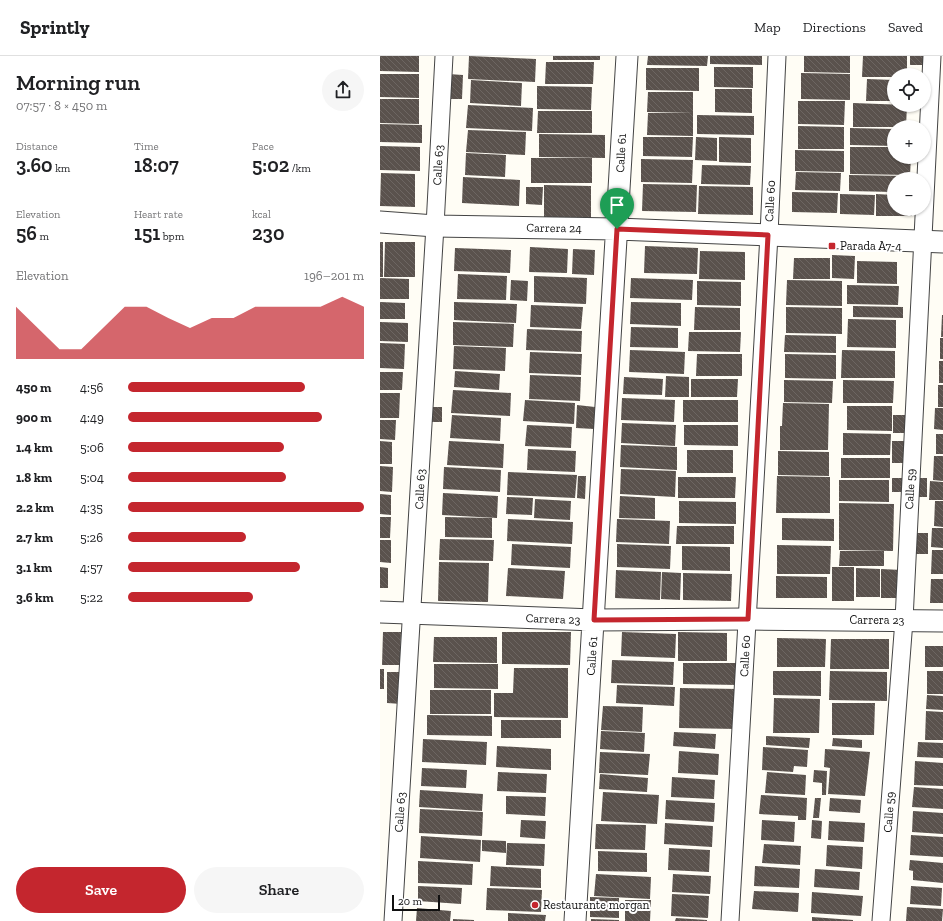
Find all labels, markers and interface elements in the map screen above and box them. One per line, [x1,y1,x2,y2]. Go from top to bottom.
text: Sprintly [20,16,90,39]
text: Map [754,19,781,36]
text: Directions [803,19,866,36]
text: Saved [888,19,923,36]
map controls [887,68,931,216]
button: locate [887,68,931,112]
text: Morning run [16,69,140,96]
button: share [322,69,364,111]
text: 07:57 · 8 × 450 m [16,98,107,113]
button: + [887,120,931,164]
street label: Calle 61 [613,133,629,173]
text: Distance [16,140,58,153]
text: Time [134,140,159,153]
text: Pace [252,140,274,153]
street label: Calle 63 [430,144,446,186]
text: 3.60 [16,153,53,177]
text: 18:07 [134,153,179,177]
text: 5:02 [252,153,289,177]
text: km [53,162,70,175]
text: /km [289,162,311,175]
button: − [887,172,931,216]
street label: Calle 60 [762,180,778,222]
pin [600,188,634,229]
icon: arrive [606,194,628,216]
text: Elevation [16,208,60,221]
text: Heart rate [134,208,183,221]
text: kcal [252,208,271,221]
text: 56 [16,221,37,245]
text: 151 [134,221,160,245]
text: 230 [252,221,284,245]
street label: Carrera 24 [526,221,582,235]
text: m [37,230,49,243]
text: bpm [160,230,184,243]
place label: Parada A7-4 [840,239,902,253]
marker: Parada A7-4 [827,241,837,251]
text: Elevation [16,268,68,283]
text: 196–201 m [304,268,364,283]
text: 450 m [16,380,52,395]
text: 4:56 [80,380,103,395]
text: 900 m [16,410,52,425]
text: 4:49 [80,410,104,425]
text: 1.4 km [16,440,53,455]
text: 5:06 [80,440,104,455]
street label: Calle 63 [412,468,428,510]
street label: Calle 59 [902,468,918,510]
text: 1.8 km [16,470,52,485]
text: 5:04 [80,470,104,485]
text: 2.2 km [16,500,54,515]
text: 4:35 [80,500,103,515]
text: 2.7 km [16,530,53,545]
text: 5:26 [80,530,103,545]
text: 3.1 km [16,560,52,575]
text: 4:57 [80,560,103,575]
text: 3.6 km [16,590,54,605]
text: 5:22 [80,590,103,605]
street label: Carrera 23 [525,611,581,627]
street label: Carrera 23 [850,613,905,627]
street label: Calle 60 [737,635,753,677]
street label: Calle 61 [584,636,600,676]
street label: Calle 63 [392,791,408,833]
street label: Calle 59 [881,791,897,833]
button: Save [16,867,186,913]
button: Share [194,867,364,913]
scale bar [392,893,440,912]
text: 20 m [398,895,422,908]
place label: Restaurante morgan [543,898,650,912]
marker: Restaurante morgan [530,900,540,910]

